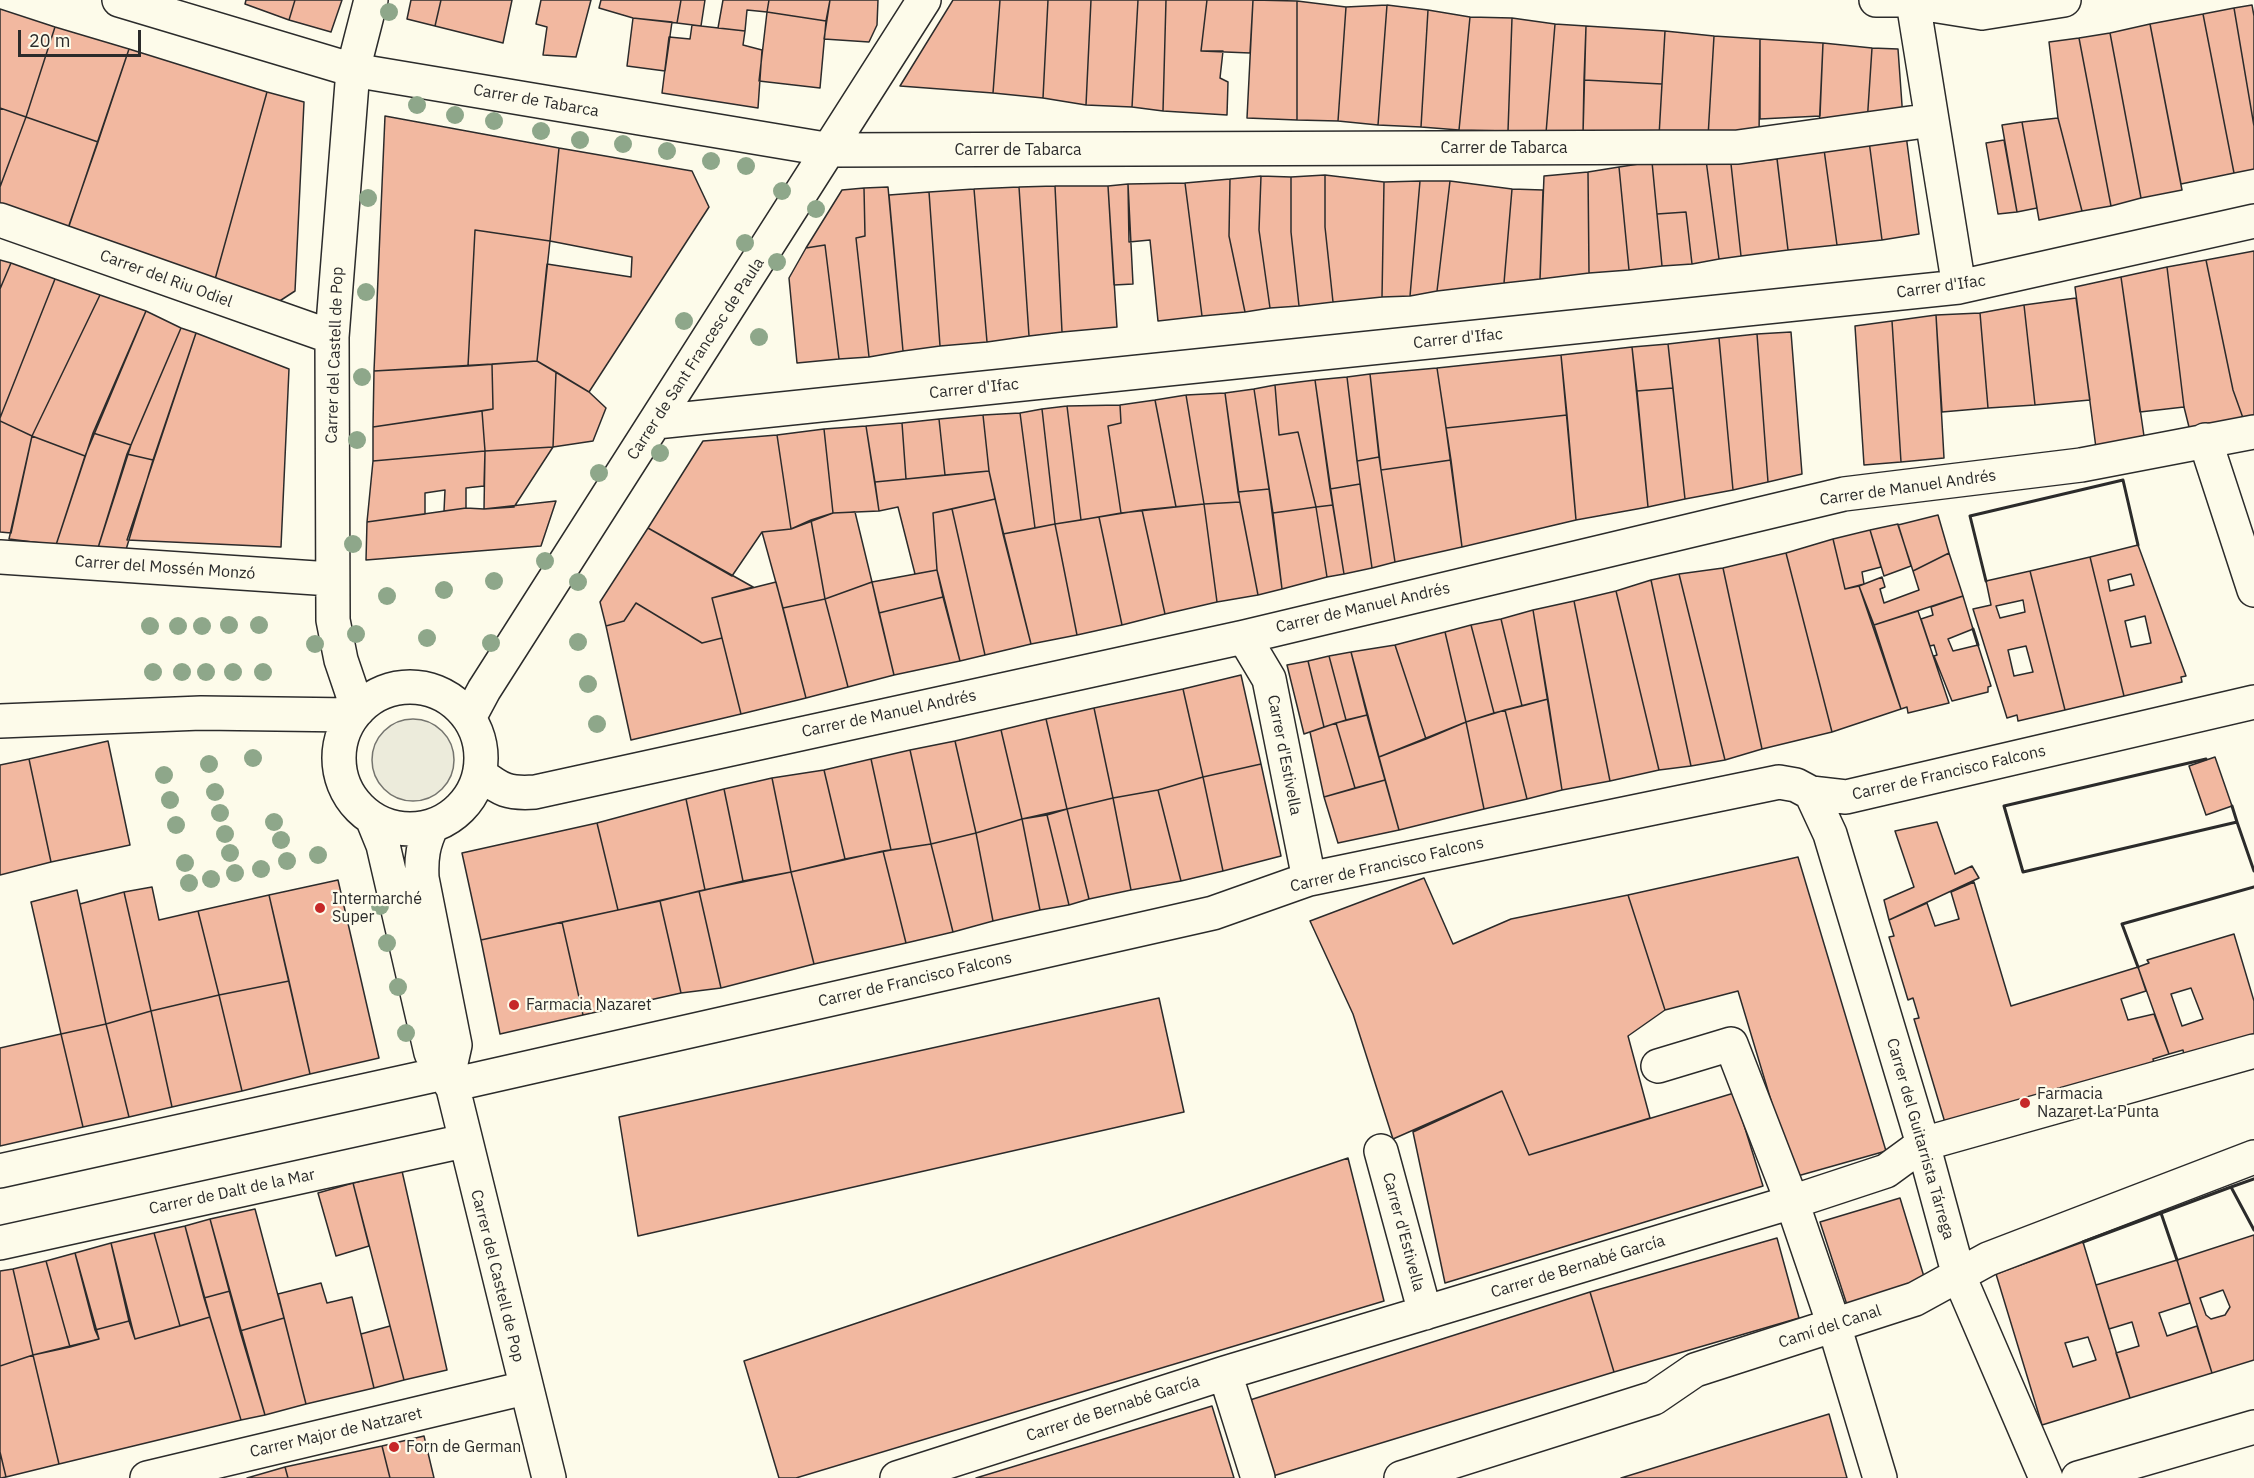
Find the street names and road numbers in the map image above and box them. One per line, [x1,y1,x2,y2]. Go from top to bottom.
street label: Carrer de Tabarca [472,81,600,121]
street label: Carrer de Tabarca [1440,138,1568,158]
street label: Carrer de Tabarca [954,140,1082,160]
street label: Carrer del Riu Odiel [97,246,235,312]
street label: Carrer de Sant Francesc de Paula [623,254,769,464]
street label: Carrer del Castell de Pop [322,266,348,444]
street label: Carrer d'Ifac [1895,271,1987,303]
street label: Carrer d'Ifac [1412,325,1504,353]
street label: Carrer d'Ifac [928,375,1020,403]
street label: Carrer de Manuel Andrés [1819,466,1997,510]
street label: Carrer del Mossén Monzó [74,552,256,584]
street label: Carrer de Manuel Andrés [1274,579,1452,637]
street label: Carrer de Manuel Andrés [800,686,978,742]
street label: Carrer d'Estivella [1263,693,1305,817]
street label: Carrer de Francisco Falcons [1850,741,2048,805]
street label: Carrer de Francisco Falcons [1288,833,1486,897]
street label: Carrer de Francisco Falcons [816,948,1014,1012]
street label: Carrer del Guitarrista Tárrega [1882,1036,1958,1242]
street label: Carrer de Dalt de la Mar [147,1165,317,1219]
street label: Carrer d'Estivella [1378,1171,1428,1293]
street label: Carrer del Castell de Pop [466,1188,528,1364]
street label: Carrer de Bernabé García [1489,1231,1667,1303]
street label: Camí del Canal [1776,1301,1884,1353]
street label: Carrer de Bernabé García [1024,1372,1202,1446]
street label: Carrer Major de Natzaret [248,1404,424,1462]

